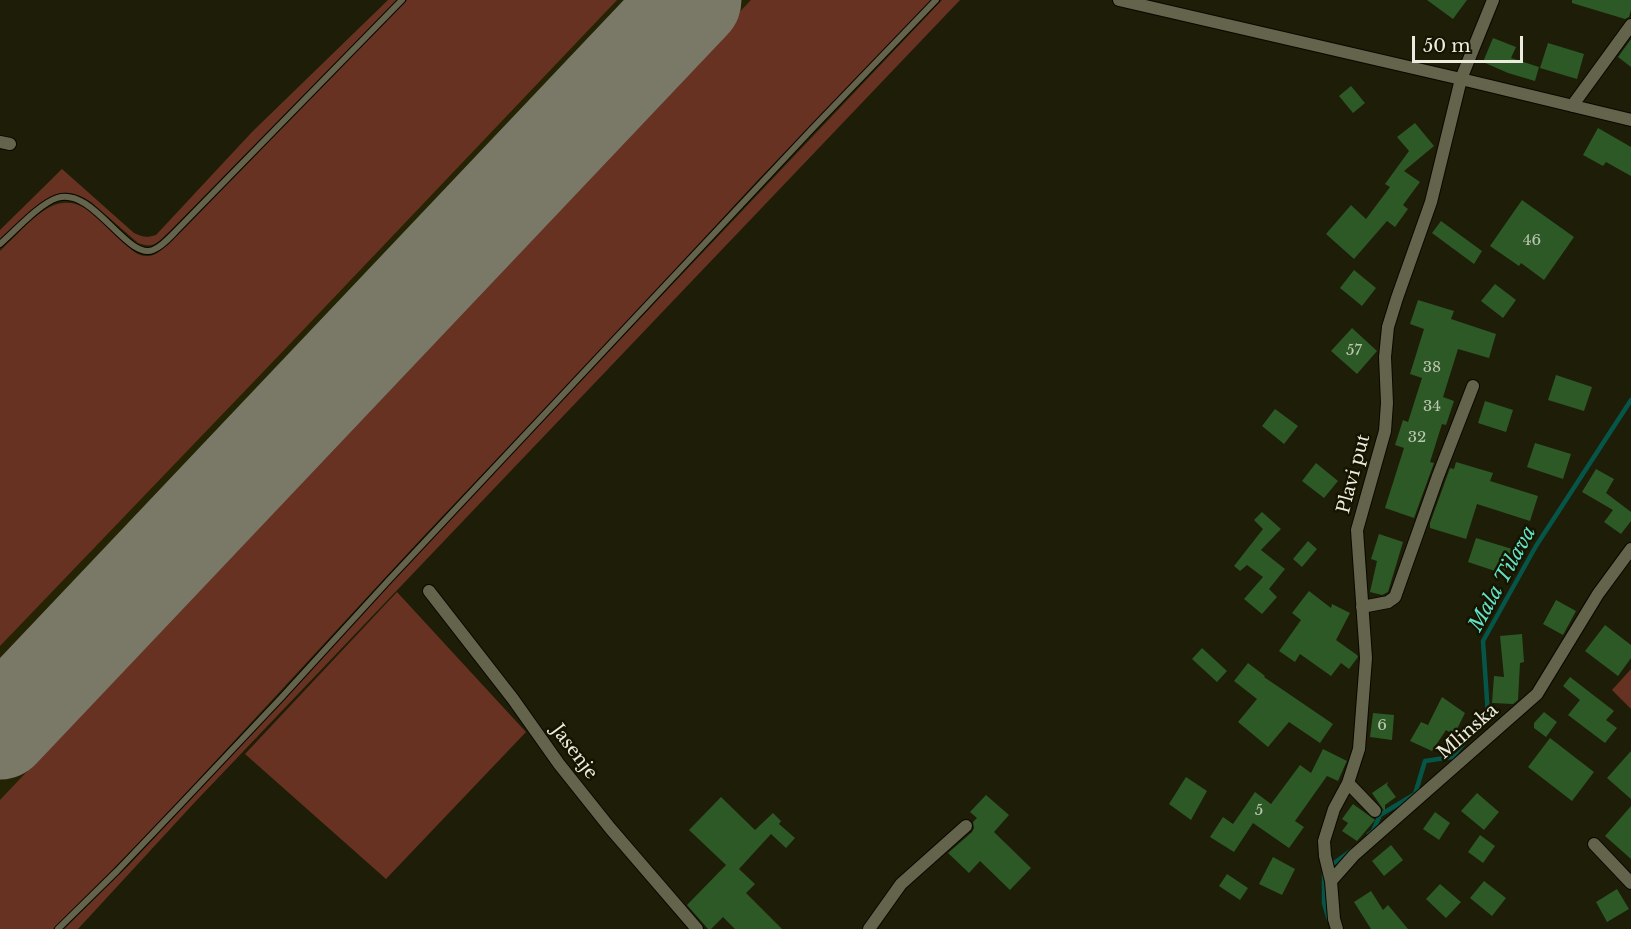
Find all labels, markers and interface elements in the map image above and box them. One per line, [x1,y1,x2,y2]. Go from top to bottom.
scale bar [1415,24,1526,62]
text: 50 m [1423,35,1471,57]
house number: 46 [1523,232,1541,250]
house number: 57 [1346,342,1362,360]
house number: 38 [1423,359,1441,377]
house number: 34 [1423,398,1441,416]
house number: 32 [1408,429,1426,447]
street label: Plavi put [1333,432,1375,516]
water label: Mala Tilava [1464,522,1542,636]
street label: Mlinska [1433,700,1503,764]
house number: 6 [1377,717,1387,735]
street label: Jasenje [546,720,602,784]
house number: 5 [1255,802,1263,820]

